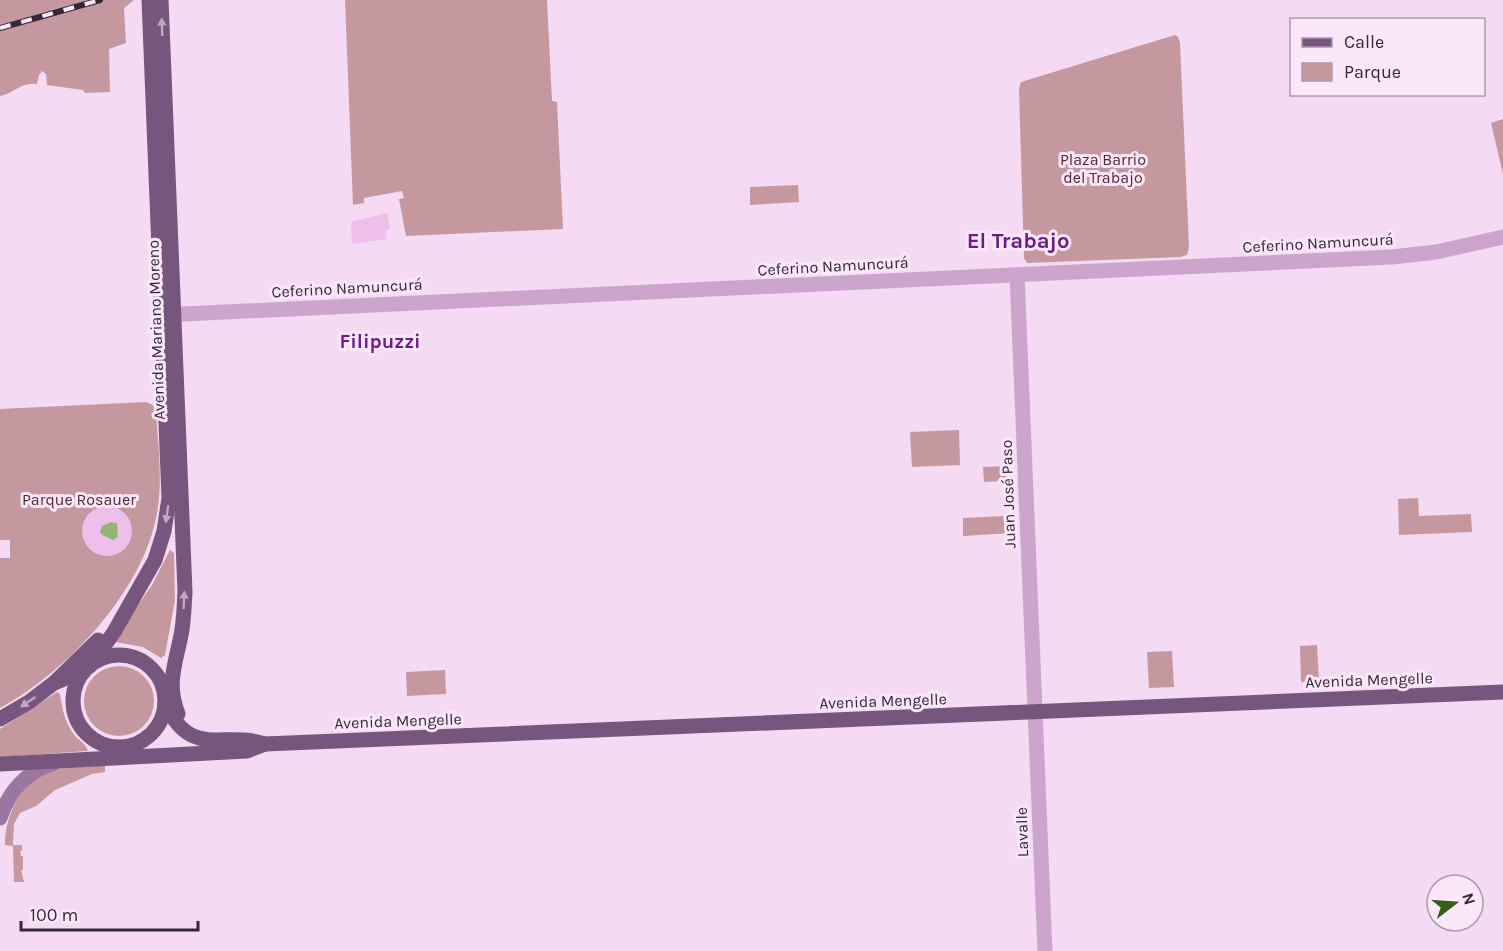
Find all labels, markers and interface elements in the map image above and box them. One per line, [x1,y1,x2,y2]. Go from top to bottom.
one-way arrow [157,18,167,37]
legend [1290,18,1485,96]
text: Calle [1344,31,1384,53]
text: Parque [1344,61,1401,83]
park label: Plaza Barrio del Trabajo [1060,150,1146,187]
district label: El Trabajo [967,228,1069,254]
street label: Ceferino Namuncurá [1242,230,1394,256]
street label: Avenida Mariano Moreno [143,240,169,420]
street label: Ceferino Namuncurá [757,253,909,279]
street label: Ceferino Namuncurá [271,275,423,301]
district label: Filipuzzi [339,330,421,353]
street label: Juan José Paso [997,439,1019,549]
park label: Parque Rosauer [22,490,136,509]
one-way arrow [163,505,172,524]
one-way arrow [180,590,189,609]
street label: Avenida Mengelle [1305,668,1433,692]
street label: Avenida Mengelle [819,689,947,713]
one-way arrow [20,697,36,708]
street label: Avenida Mengelle [334,709,462,733]
street label: Lavalle [1012,807,1032,857]
north arrow [1425,873,1485,933]
text: N [1458,890,1480,907]
scale bar [21,894,198,932]
text: 100 m [30,904,78,926]

